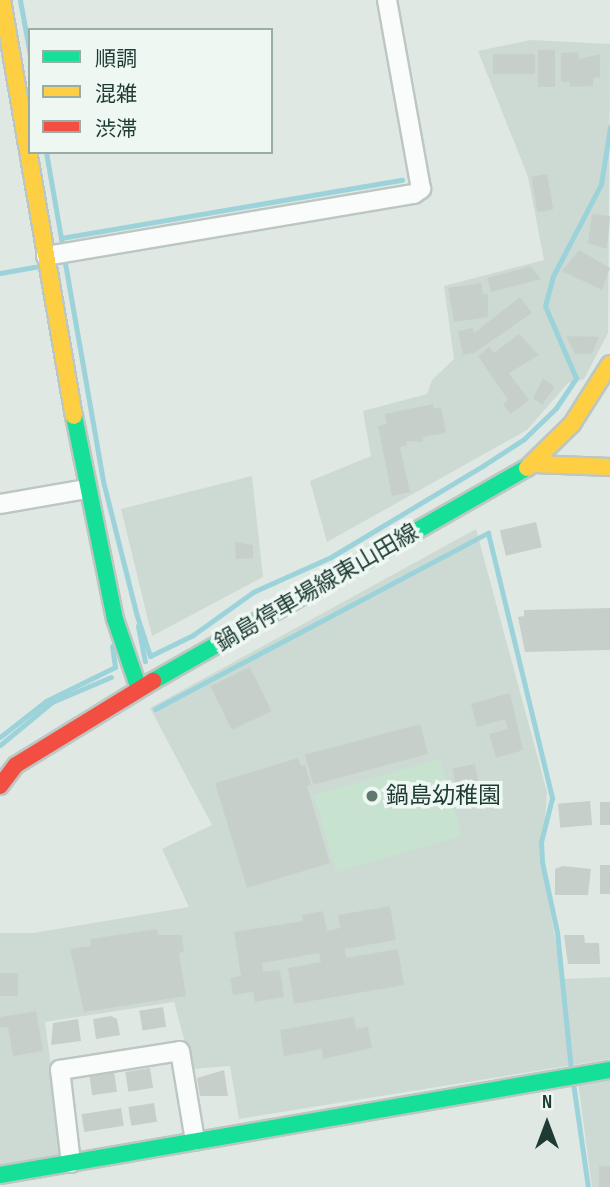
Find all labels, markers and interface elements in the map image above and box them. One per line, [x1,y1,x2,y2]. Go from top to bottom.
legend [28,28,273,154]
text: 順調 [95,47,137,72]
text: 混雑 [95,82,137,107]
text: 渋滞 [95,117,137,142]
street label: 鍋島停車場線東山田線 [211,519,423,657]
place label: 鍋島幼稚園 [386,782,501,810]
marker: 鍋島幼稚園 [364,788,380,804]
north arrow [512,1089,582,1159]
text: N [542,1091,552,1114]

